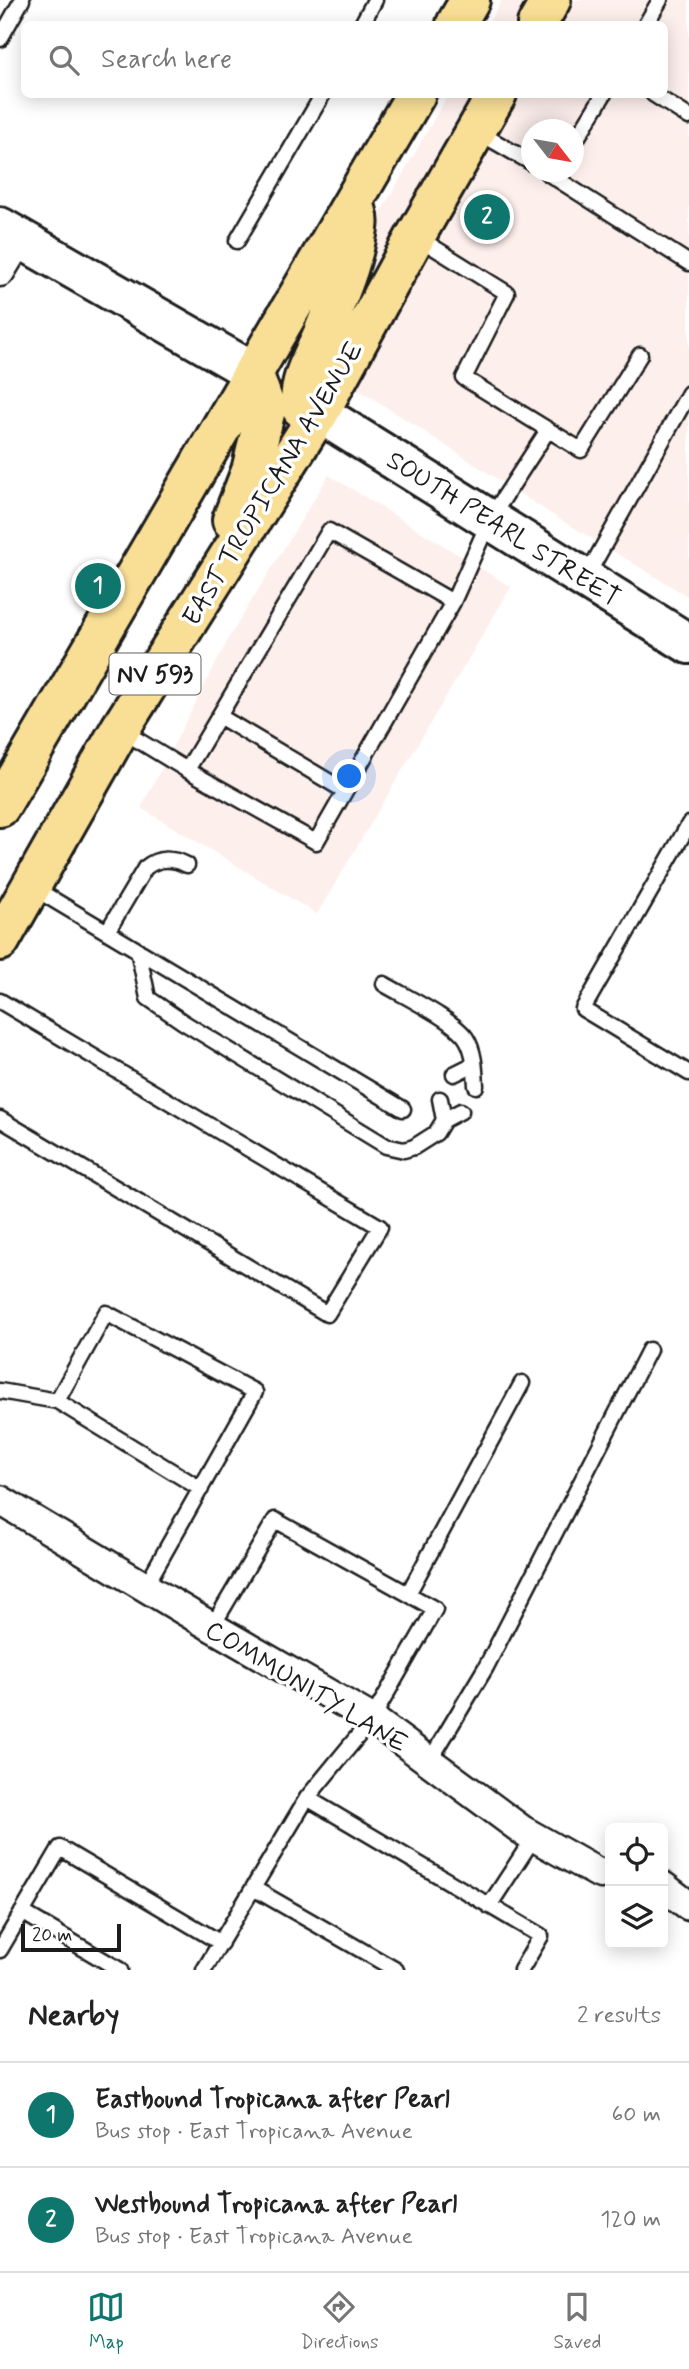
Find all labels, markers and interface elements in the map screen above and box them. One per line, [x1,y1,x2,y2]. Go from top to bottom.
search box [21,21,668,98]
icon: search [45,41,83,79]
text: Search here [101,43,232,77]
north arrow [521,119,584,182]
pin: 2 [464,191,510,243]
street label: EAST TROPICANA AVENUE [175,336,372,632]
street label: SOUTH PEARL STREET [380,444,626,616]
pin: 1 [75,560,121,612]
road number: NV 593 [110,654,200,694]
your location [332,759,366,793]
street label: COMMUNITY LANE [198,1614,414,1762]
map controls [605,1823,668,1949]
button: locate [605,1823,668,1886]
button: layers [605,1886,668,1949]
scale bar [21,1921,121,1953]
text: 20 m [32,1923,72,1948]
text: Nearby [28,1996,119,2035]
text: 2 results [577,2001,661,2031]
text: Eastbound Tropicana after Pearl [95,2083,450,2117]
text: 1 [46,2100,56,2130]
text: 60 m [612,2100,661,2130]
text: Bus stop · East Tropicana Avenue [95,2117,413,2147]
text: Westbound Tropicana after Pearl [95,2188,457,2222]
text: 2 [45,2205,57,2235]
text: 120 m [600,2205,661,2235]
text: Bus stop · East Tropicana Avenue [95,2222,413,2252]
tab: Map [87,2288,125,2355]
tab: Directions [300,2288,379,2355]
tab: Saved [553,2288,601,2355]

